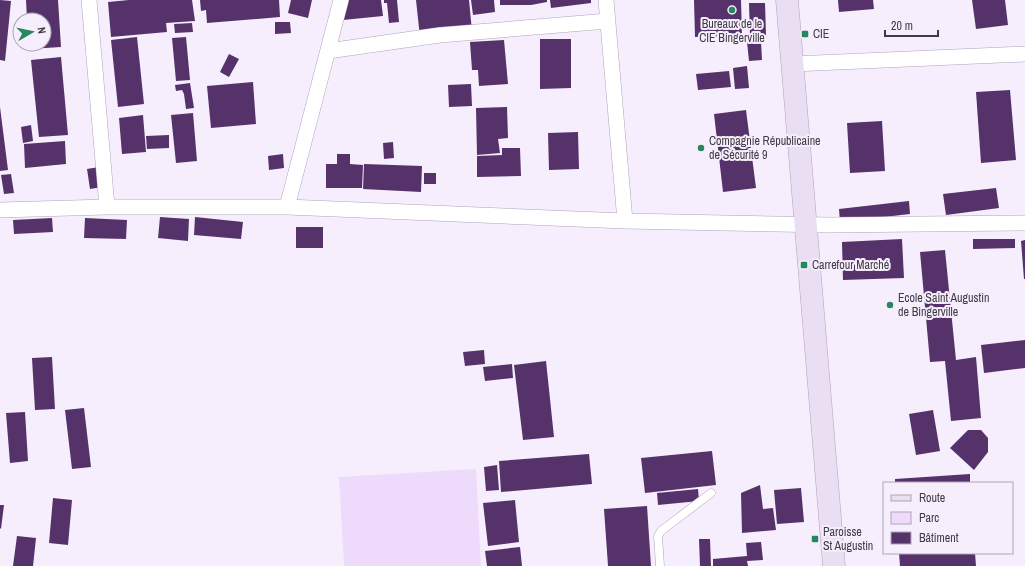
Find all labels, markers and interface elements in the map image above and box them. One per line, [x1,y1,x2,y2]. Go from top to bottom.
marker: Bureaux de le CIE Bingerville [727,5,737,15]
north arrow [12,12,52,52]
scale bar [885,12,938,38]
place label: Bureaux de le CIE Bingerville [699,16,765,46]
text: 20 m [891,18,913,34]
text: N [34,26,49,35]
place label: CIE [813,26,829,42]
marker: CIE [800,29,810,39]
place label: Compagnie Républicaine de Sécurité 9 [709,133,821,163]
marker: Compagnie Républicaine de Sécurité 9 [696,143,706,153]
place label: Carrefour Marché [812,257,889,273]
marker: Carrefour Marché [799,260,809,270]
place label: Ecole Saint Augustin de Bingerville [898,290,989,320]
marker: Ecole Saint Augustin de Bingerville [885,300,895,310]
legend [883,482,1013,554]
text: Route [919,490,945,506]
text: Parc [919,510,939,526]
place label: Paroisse St Augustin [823,524,873,554]
text: Bâtiment [919,530,959,546]
marker: Paroisse St Augustin [810,534,820,544]

